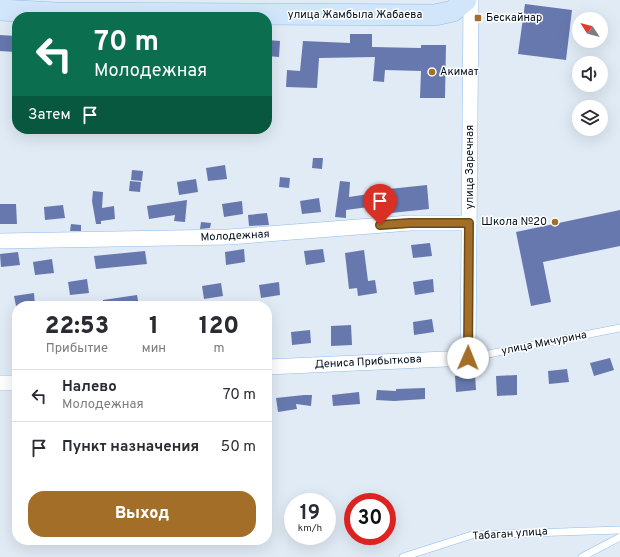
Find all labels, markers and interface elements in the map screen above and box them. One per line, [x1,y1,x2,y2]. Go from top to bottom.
street label: улица Жамбыла Жабаева [288,8,422,22]
place label: Бескайнар [486,11,542,25]
north arrow [572,12,608,48]
map controls [572,12,608,136]
marker: Бескайнар [473,13,483,23]
text: 70 m [94,25,159,61]
icon: left [28,28,80,80]
button: sound [572,56,608,92]
text: Молодежная [94,60,207,83]
place label: Акимат [440,65,479,79]
marker: Акимат [427,67,437,77]
button: layers [572,100,608,136]
icon: arrive [79,104,101,126]
text: Затем [28,106,71,125]
street label: улица Заречная [463,125,477,209]
pin [363,184,397,225]
icon: arrive [369,190,391,212]
place label: Школа №20 [481,215,547,229]
marker: Школа №20 [550,217,560,227]
street label: Молодежная [200,227,270,245]
text: 22:53 [45,312,109,342]
text: 1 [149,312,159,342]
text: 120 [199,312,239,342]
street label: улица Мичурина [500,328,588,358]
position arrow [447,337,489,379]
text: Прибытие [46,341,108,357]
text: мин [142,341,166,357]
text: m [214,341,225,357]
street label: Дениса Прибыткова [314,352,422,372]
text: Налево [62,378,117,397]
icon: left [28,385,50,407]
text: 70 m [223,386,256,405]
text: Молодежная [62,397,144,413]
icon: arrive [28,437,50,459]
text: Пункт назначения [62,438,199,457]
text: 50 m [221,438,256,457]
button: Выход [28,491,256,537]
speed limit sign: 30 [344,493,396,545]
text: 19 [300,501,320,527]
text: km/h [298,522,322,535]
street label: Табаган улица [472,524,548,544]

